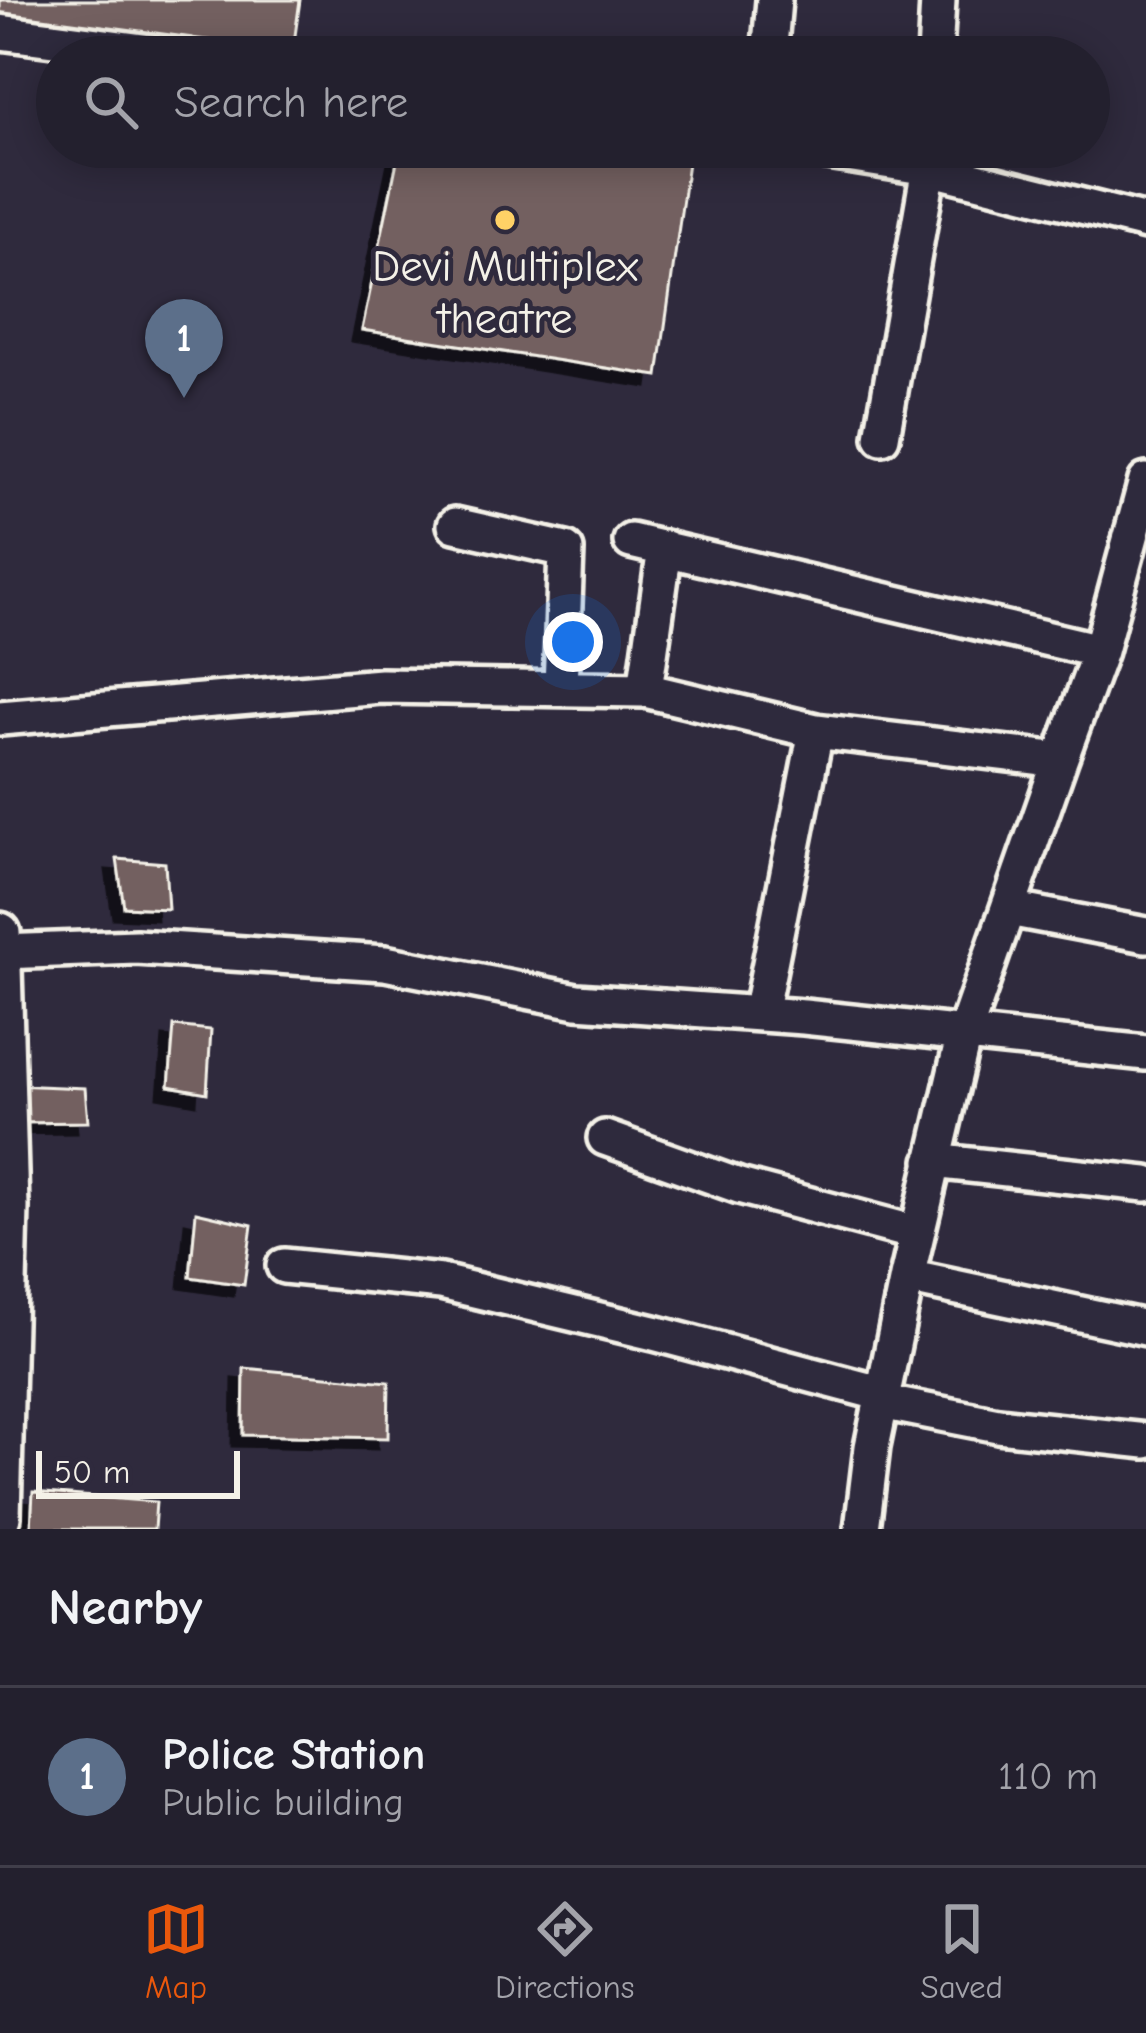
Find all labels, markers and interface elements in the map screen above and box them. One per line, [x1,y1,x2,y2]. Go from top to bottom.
search box [36,36,1110,168]
icon: search [78,69,144,135]
text: Search here [174,76,408,128]
marker: Devi Multiplex theatre [492,207,518,233]
place label: Devi Multiplex theatre [372,240,639,344]
pin: 1 [145,299,223,398]
your location [543,612,603,672]
scale bar [36,1445,240,1498]
text: 50 m [54,1453,130,1491]
text: Nearby [48,1578,202,1637]
text: Police Station [162,1728,425,1780]
text: 1 [79,1754,95,1799]
text: 110 m [998,1754,1098,1799]
text: Public building [162,1780,404,1825]
tab: Map [143,1896,209,2006]
tab: Directions [495,1896,635,2006]
tab: Saved [921,1896,1003,2006]

